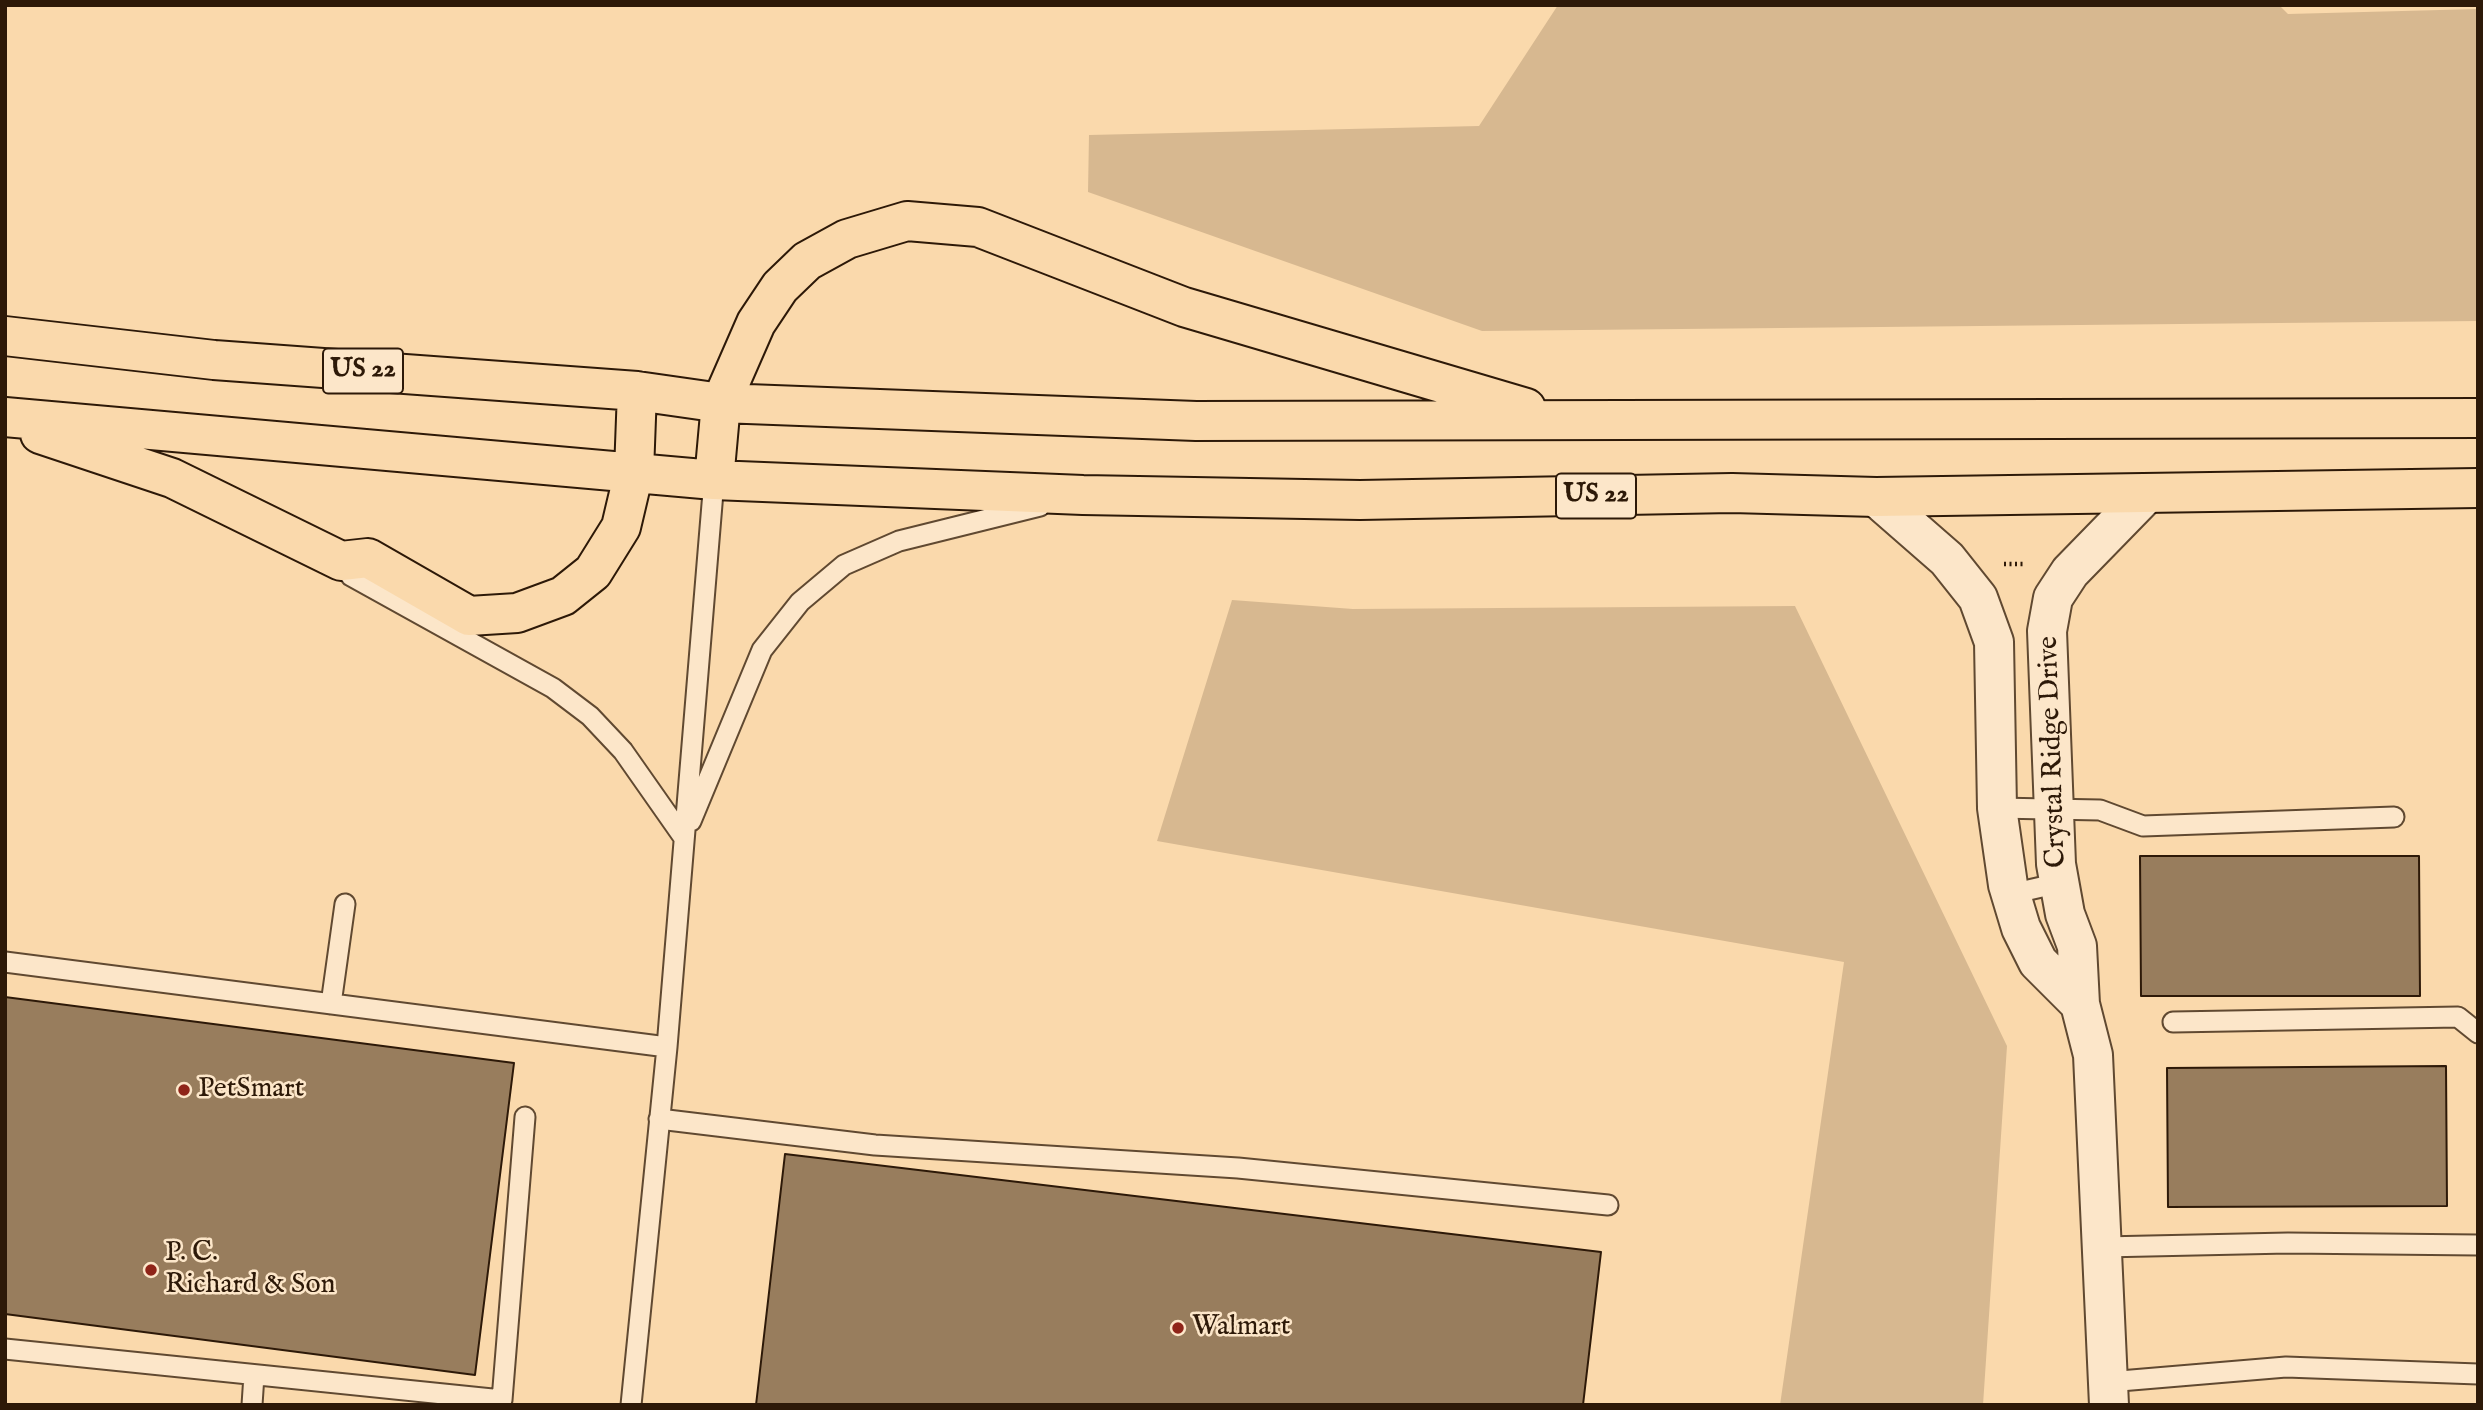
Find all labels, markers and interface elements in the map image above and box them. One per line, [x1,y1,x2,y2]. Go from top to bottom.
road number: US 22 [323,348,403,394]
road number: US 22 [1556,474,1636,518]
street label: Crystal Ridge Drive [2033,635,2075,869]
place label: PetSmart [198,1073,304,1107]
marker: PetSmart [176,1082,192,1098]
place label: P. C. Richard & Son [165,1237,335,1303]
marker: P. C. Richard & Son [143,1262,159,1278]
place label: Walmart [1192,1311,1290,1345]
marker: Walmart [1170,1320,1186,1336]

